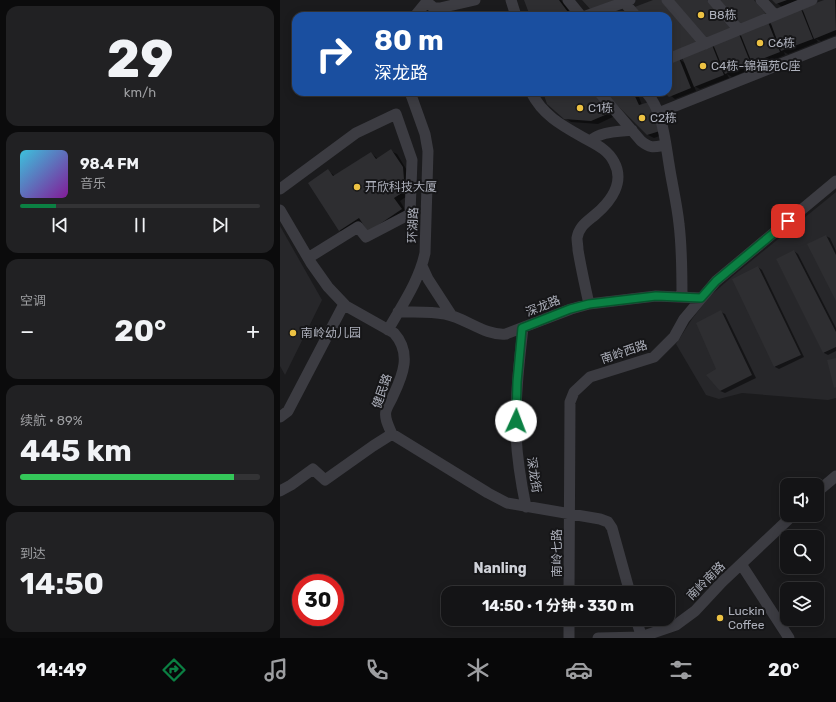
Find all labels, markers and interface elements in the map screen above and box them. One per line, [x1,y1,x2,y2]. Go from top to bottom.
place label: B8栋 [709,8,737,22]
marker: B8栋 [696,10,706,20]
text: 80 m [374,24,444,57]
text: 29 [106,28,174,90]
icon: right [308,28,360,80]
place label: C6栋 [768,36,795,50]
marker: C6栋 [755,38,765,48]
place label: C4栋-锦福苑C座 [711,59,800,73]
marker: C4栋-锦福苑C座 [698,61,708,71]
text: 深龙路 [374,62,428,84]
text: km/h [124,85,156,100]
place label: C1栋 [588,101,613,115]
marker: C1栋 [575,103,585,113]
place label: C2栋 [650,111,677,125]
marker: C2栋 [637,113,647,123]
text: 98.4 FM [80,155,139,173]
text: 音乐 [80,176,106,191]
place label: 开欣科技大厦 [365,180,437,194]
marker: 开欣科技大厦 [352,182,362,192]
pin [771,204,805,238]
street label: 环湖路 [405,207,421,243]
icon: arrive [777,210,799,232]
icon: previous [49,214,71,236]
icon: pause [129,214,151,236]
icon: next [209,214,231,236]
text: 空调 [20,293,46,308]
street label: 深龙路 [524,293,562,319]
text: 20° [114,313,166,349]
text: − [20,318,34,345]
text: + [246,318,260,345]
place label: 南岭幼儿园 [301,326,361,340]
marker: 南岭幼儿园 [288,328,298,338]
street label: 南岭西路 [599,338,649,366]
street label: 健民路 [370,372,394,410]
position arrow [495,400,537,442]
text: 续航 · 89% [20,413,83,428]
text: 445 km [20,433,132,469]
street label: 深龙街 [524,456,544,494]
map controls [780,478,824,626]
button: sound [780,478,824,522]
street label: 南岭七路 [550,529,564,577]
button: search [780,530,824,574]
text: 到达 [20,546,46,561]
street label: 南岭南路 [684,559,728,603]
district label: Nanling [473,560,527,577]
text: 14:50 [20,566,104,602]
speed limit sign: 30 [292,574,344,626]
button: layers [780,582,824,626]
text: 14:50 · 1 分钟 · 330 m [482,597,634,615]
place label: Luckin Coffee [728,604,765,632]
marker: Luckin Coffee [715,613,725,623]
icon: directions [160,656,188,684]
icon: music [262,656,290,684]
icon: phone [363,656,391,684]
icon: climate [464,656,492,684]
icon: car [565,656,593,684]
icon: filters [667,656,695,684]
text: 14:49 [37,659,87,681]
text: 20° [768,659,799,681]

